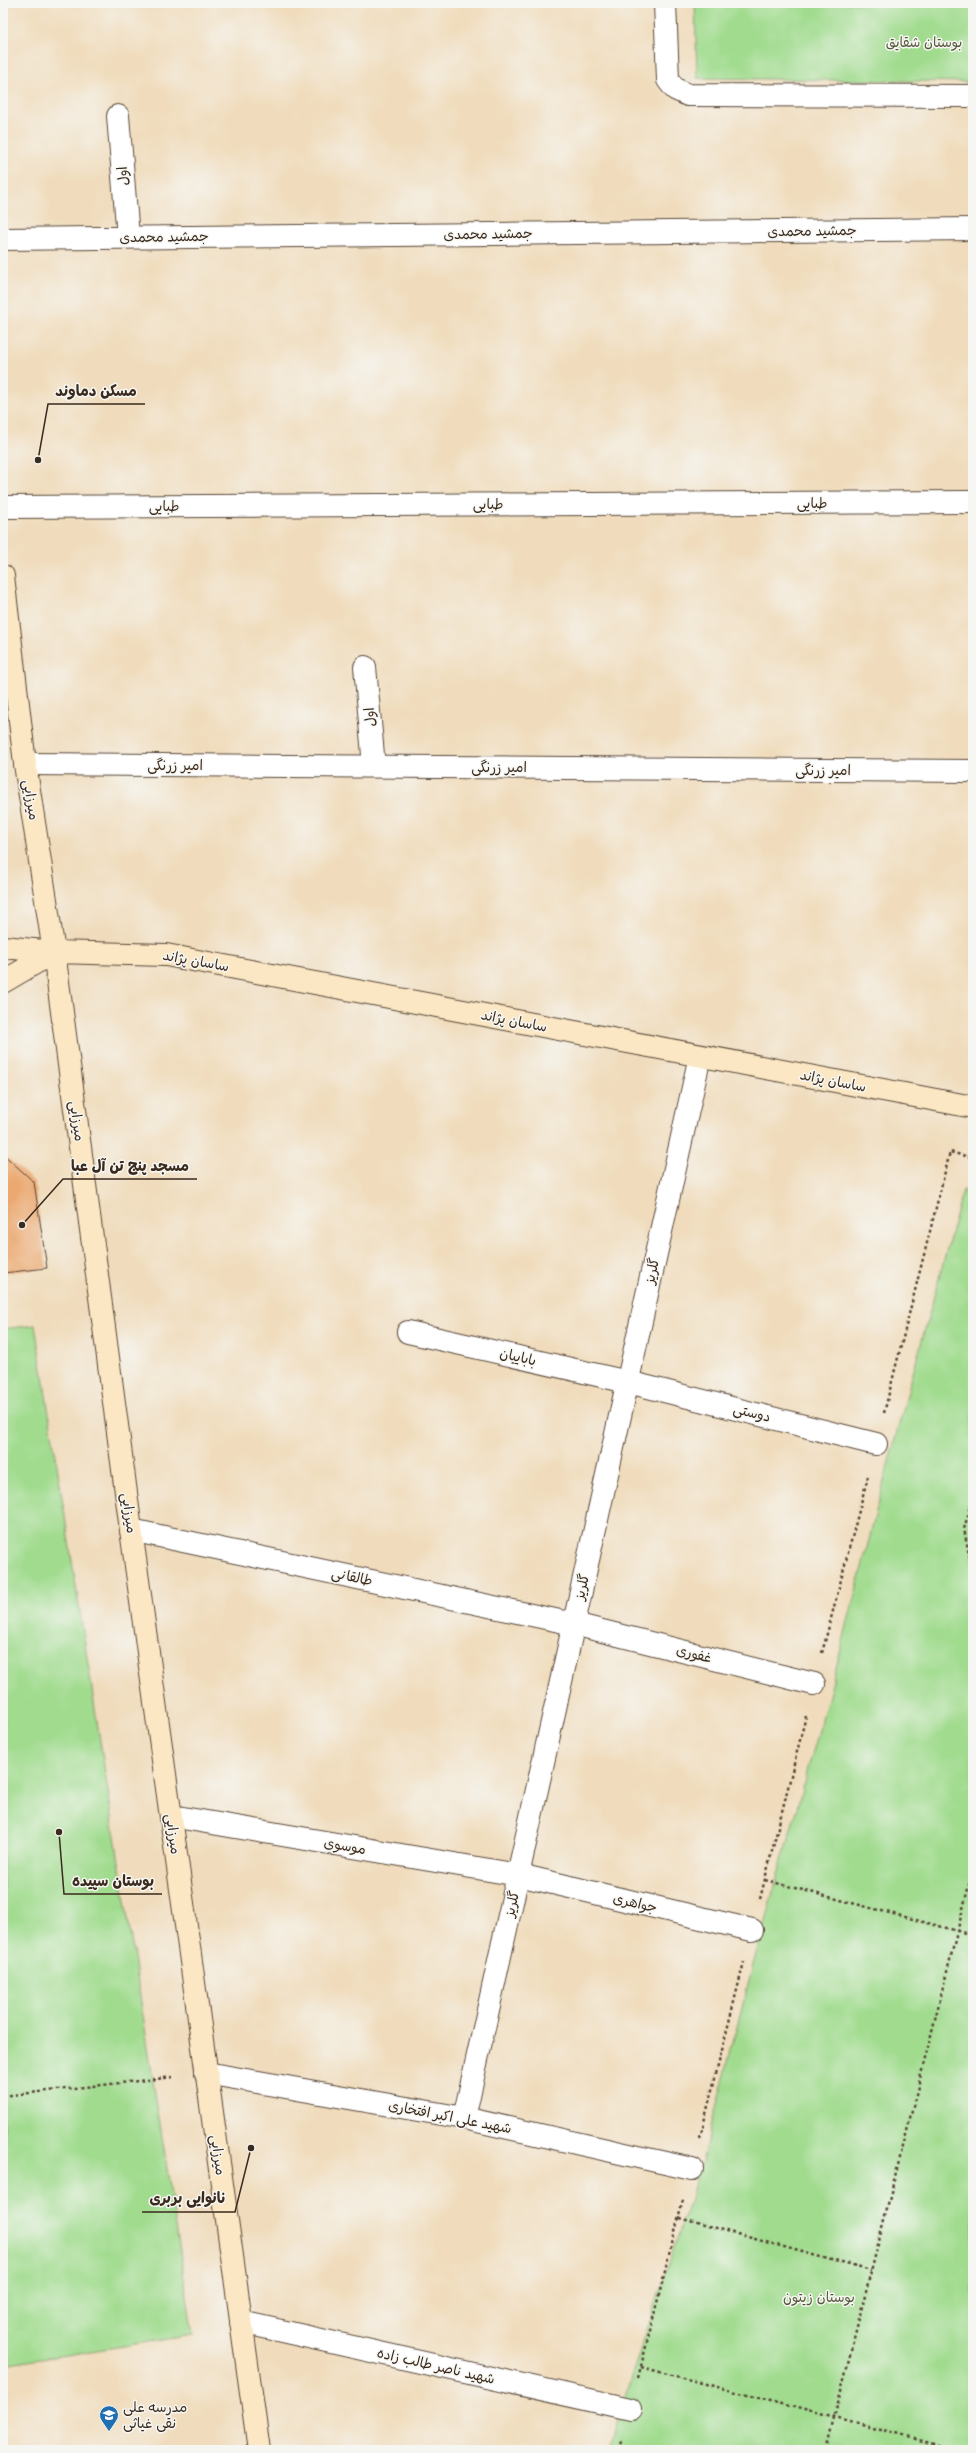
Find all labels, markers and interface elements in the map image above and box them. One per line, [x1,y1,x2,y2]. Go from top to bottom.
park label: بوستان شقایق [886,34,962,51]
street label: اول [114,166,132,186]
street label: جمشید محمدی [767,222,857,240]
street label: جمشید محمدی [443,225,533,243]
street label: جمشید محمدی [119,228,209,246]
callout: مسکن دماوند [48,377,145,404]
text: مسکن دماوند [55,382,137,401]
street label: طبایی [797,495,827,512]
street label: طبایی [473,496,503,513]
street label: طبایی [149,498,179,515]
street label: اول [361,707,379,727]
street label: امیر زرنگی [147,757,203,774]
street label: امیر زرنگی [471,759,527,776]
street label: امیر زرنگی [795,762,851,779]
street label: میرزایی [19,779,43,821]
street label: ساسان پژاند [161,947,231,976]
street label: ساسان پژاند [479,1006,549,1037]
street label: ساسان پژاند [798,1066,868,1097]
street label: میرزایی [66,1100,88,1142]
callout: مسجد پنج تن آل عبا [63,1152,197,1179]
text: مسجد پنج تن آل عبا [71,1157,189,1176]
street label: گلریز [641,1256,663,1287]
street label: باباییان [498,1345,538,1369]
street label: دوستی [731,1400,773,1426]
street label: میرزایی [118,1492,140,1534]
street label: طالقانی [330,1564,374,1590]
street label: گلریز [571,1572,593,1603]
street label: غفوری [675,1641,713,1667]
street label: میرزایی [162,1813,184,1855]
street label: موسوی [323,1834,367,1858]
callout: بوستان سپیده [64,1867,162,1894]
text: بوستان سپیده [72,1872,154,1891]
street label: گلریز [501,1889,523,1920]
street label: جواهری [611,1890,659,1917]
street label: شهید علی اکبر افتخاری [387,2097,513,2137]
street label: میرزایی [207,2134,229,2176]
callout: نانوایی بربری [142,2185,235,2212]
text: نانوایی بربری [150,2189,226,2208]
park label: بوستان زیتون [783,2289,855,2306]
street label: شهید ناصر طالب زاده [375,2344,497,2388]
place label: مدرسه علی نقی غیاثی [123,2399,187,2432]
school or university icon: مدرسه علی نقی غیاثی [98,2404,120,2432]

